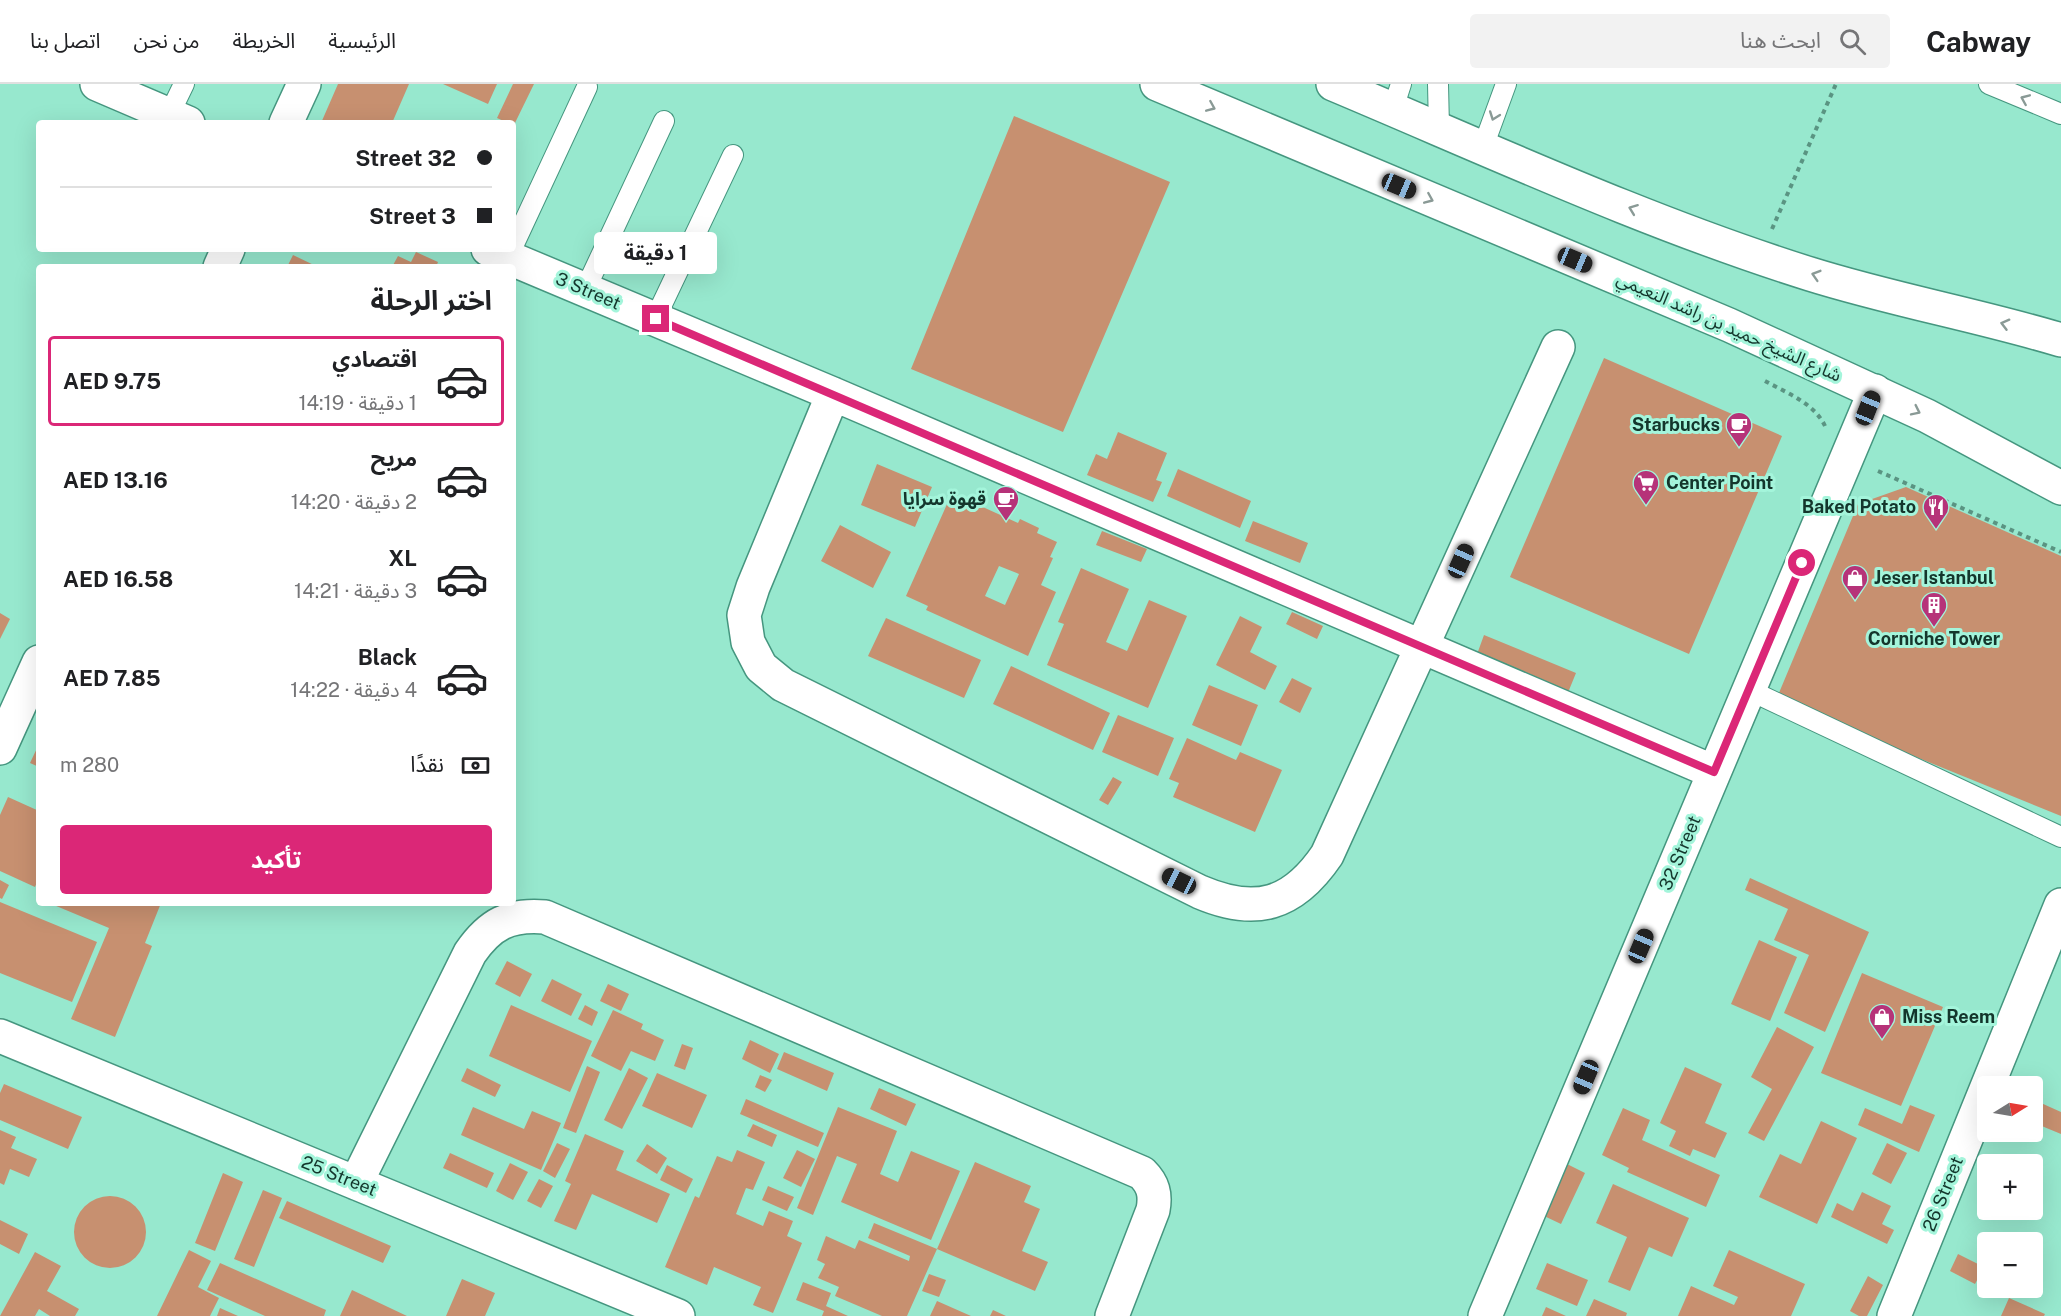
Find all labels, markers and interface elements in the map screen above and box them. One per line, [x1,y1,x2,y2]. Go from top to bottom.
search box [1470,14,1890,68]
icon: search [1836,25,1869,58]
text: Cabway [1926,25,2031,58]
text: ابحث هنا [1740,27,1821,53]
text: اتصل بنا [30,28,101,53]
text: من نحن [134,28,199,53]
text: الخريطة [232,28,295,53]
text: الرئيسية [328,28,396,53]
one-way arrow [2020,94,2031,106]
one-way arrow [1205,100,1216,112]
one-way arrow [1489,110,1502,120]
text: 32 Street [355,145,456,171]
car [1379,171,1419,201]
one-way arrow [1423,192,1434,204]
text: 3 Street [369,203,456,229]
one-way arrow [1628,204,1639,216]
callout: 1 دقيقة [594,232,718,274]
text: 1 دقيقة [624,241,687,265]
car [1555,245,1595,275]
street label: شارع الشيخ حميد بن راشد النعيمي [1612,267,1845,389]
street label: 3 Street [553,268,624,314]
one-way arrow [1811,270,1822,282]
text: اختر الرحلة [371,284,492,316]
route end [642,305,669,332]
one-way arrow [2000,319,2011,331]
text: اقتصادي [332,346,417,372]
icon: car [435,354,489,408]
text: AED 9.75 [63,368,161,394]
car [1853,388,1883,428]
text: 1 دقيقة · 14:19 [298,391,417,415]
one-way arrow [1910,403,1921,415]
cafe icon: Starbucks [1724,410,1754,448]
place label: Starbucks [1632,414,1720,435]
text: مريح [371,445,417,471]
icon: car [435,453,489,507]
text: AED 13.16 [63,467,168,493]
supermarket icon: Center Point [1631,468,1661,506]
place label: Center Point [1666,472,1773,493]
cafe icon: قهوة سرايا [991,484,1021,522]
place label: قهوة سرايا [903,488,986,510]
text: 2 دقيقة · 14:20 [291,490,417,514]
restaurant icon: Baked Potato [1921,492,1951,530]
place label: Baked Potato [1802,496,1916,517]
car [1445,541,1477,581]
text: XL [389,545,417,571]
route start [1788,549,1815,576]
icon: car [435,552,489,606]
shop icon: Jeser Istanbul [1840,563,1870,601]
text: AED 16.58 [63,566,173,592]
place label: Jeser Istanbul [1874,567,1994,588]
text: 3 دقيقة · 14:21 [294,579,417,603]
building icon: Corniche Tower [1919,590,1949,628]
place label: Corniche Tower [1868,628,2001,649]
text: Black [358,644,417,670]
icon: car [435,651,489,705]
text: AED 7.85 [63,665,161,691]
text: 4 دقيقة · 14:22 [290,678,417,702]
icon: cash [459,749,492,782]
text: نقدًا [410,751,444,777]
text: 280 m [60,753,119,777]
street label: 32 Street [1654,812,1705,893]
button: تأكيد [60,825,492,894]
car [1159,865,1199,897]
car [1626,926,1656,966]
shop icon: Miss Reem [1867,1002,1897,1040]
place label: Miss Reem [1902,1006,1995,1027]
car [1571,1057,1601,1097]
north arrow [1977,1076,2043,1142]
map controls [1977,1076,2043,1298]
street label: 25 Street [299,1151,380,1200]
street label: 26 Street [1918,1153,1967,1234]
button: + [1977,1154,2043,1220]
button: − [1977,1232,2043,1298]

